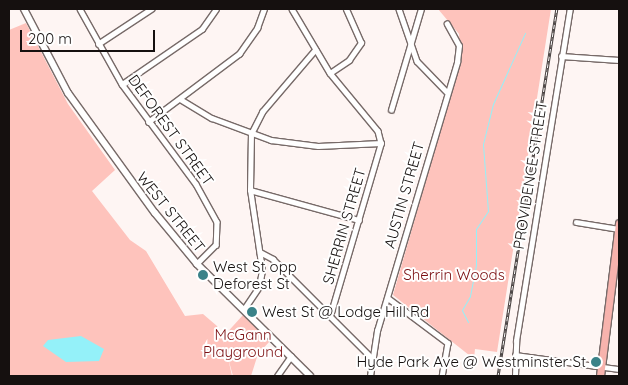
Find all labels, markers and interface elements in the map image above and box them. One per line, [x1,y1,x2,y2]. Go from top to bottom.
scale bar [22,20,158,52]
text: 200 m [28,29,72,48]
street label: DEFOREST STREET [125,71,217,189]
street label: PROVIDENCE STREET [509,99,551,251]
street label: AUSTIN STREET [380,140,428,250]
street label: SHERRIN STREET [319,166,369,286]
street label: WEST STREET [133,168,209,256]
place label: West St opp Deforest St [213,257,297,292]
park label: Sherrin Woods [403,266,505,284]
marker: West St opp Deforest St [197,269,209,281]
place label: West St @ Lodge Hill Rd [262,303,429,321]
marker: West St @ Lodge Hill Rd [246,306,258,318]
park label: McGann Playground [203,325,283,360]
place label: Hyde Park Ave @ Westminster St [357,353,586,371]
marker: Hyde Park Ave @ Westminster St [590,356,602,368]

